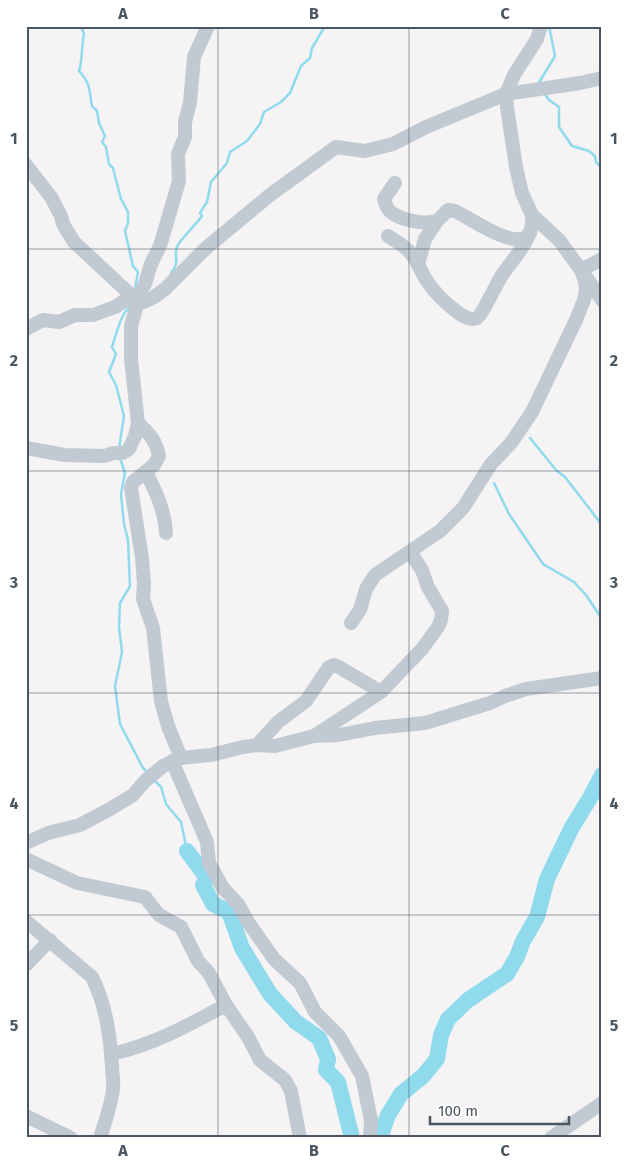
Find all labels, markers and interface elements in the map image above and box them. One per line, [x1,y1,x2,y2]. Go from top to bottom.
text: A [117,4,128,23]
text: B [309,4,319,23]
text: C [500,4,510,23]
text: 1 [10,129,18,148]
text: 1 [610,129,618,148]
text: 2 [10,351,18,370]
text: 2 [610,351,618,370]
text: 3 [9,573,18,592]
text: 3 [609,573,618,592]
text: 4 [9,794,19,813]
text: 4 [609,794,619,813]
text: 5 [10,1016,19,1035]
text: 5 [610,1016,619,1035]
scale bar [430,1094,569,1126]
text: 100 m [438,1102,478,1120]
text: A [117,1141,128,1160]
text: B [309,1141,319,1160]
text: C [500,1141,510,1160]

